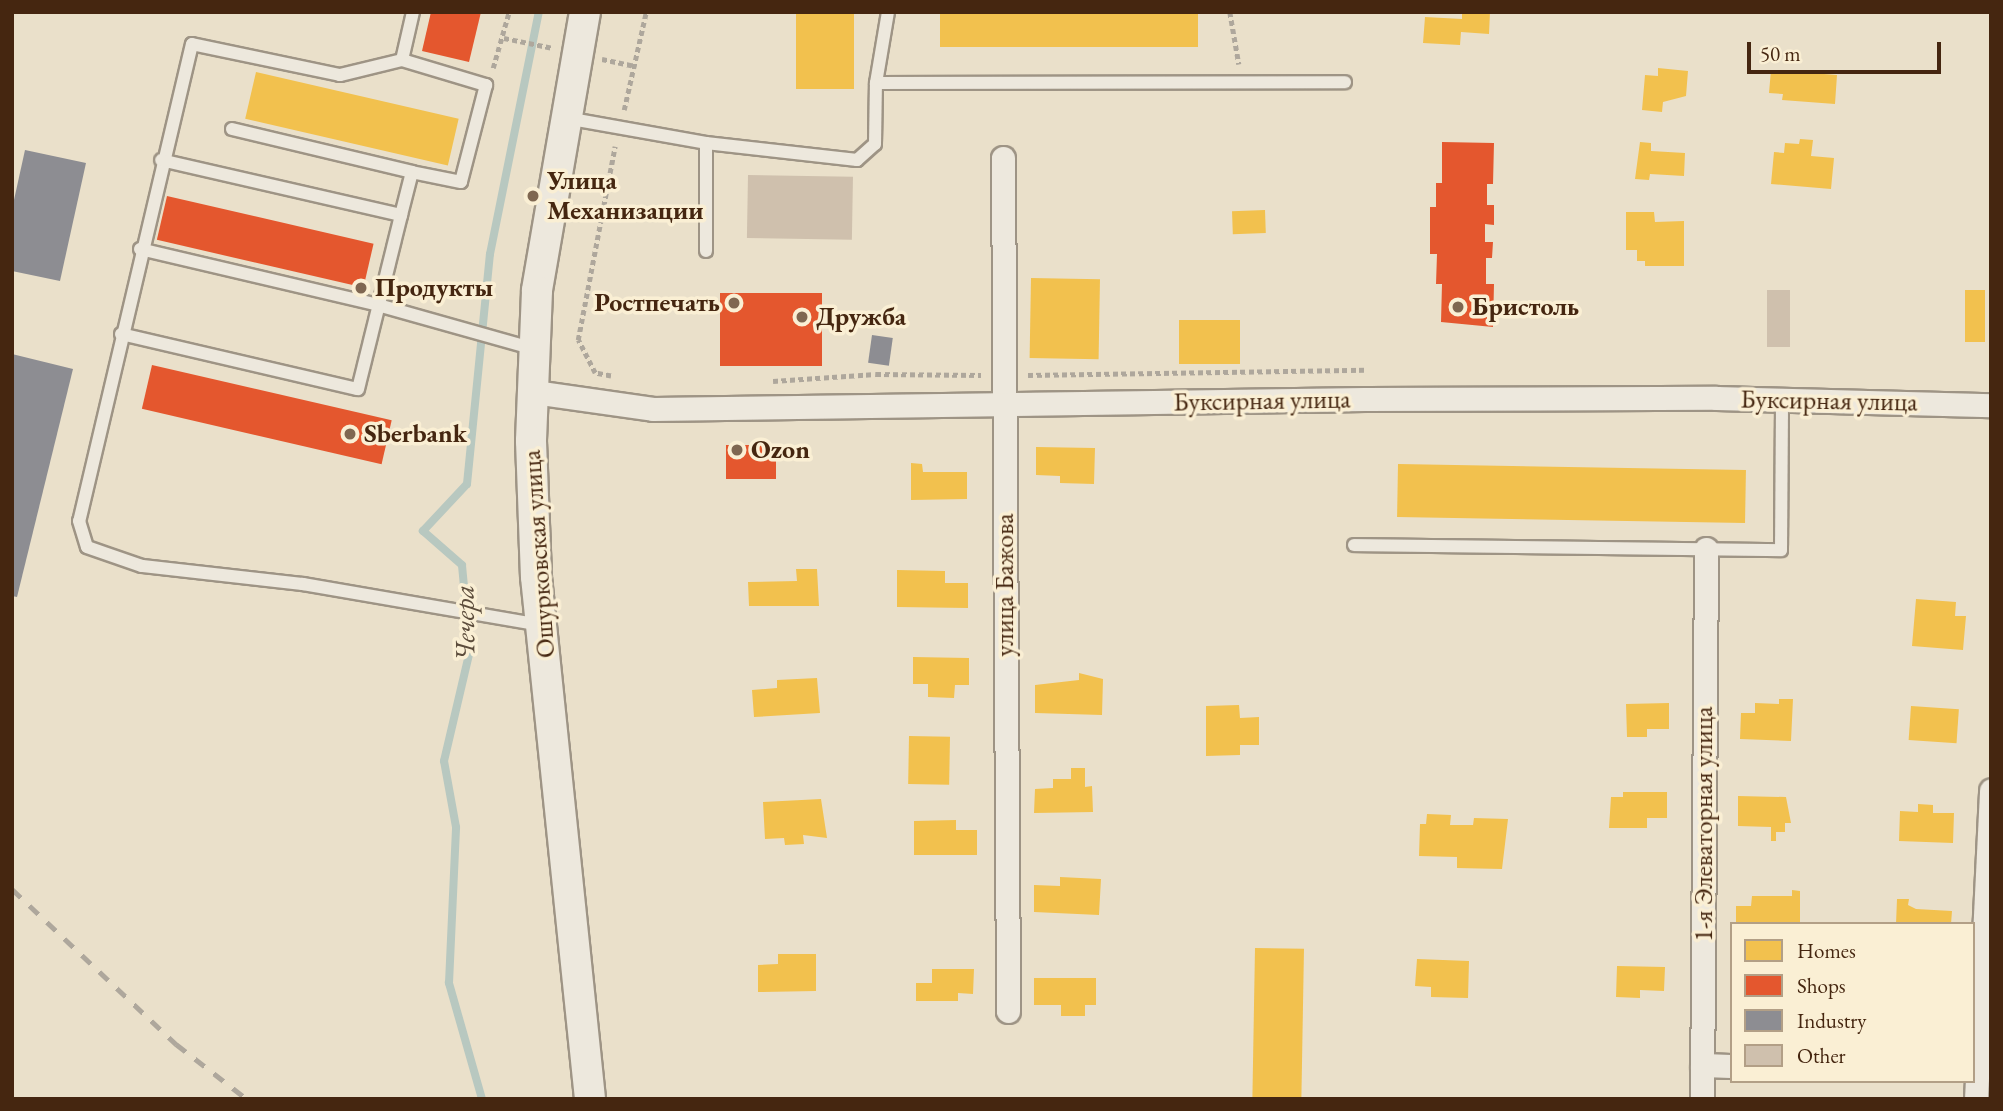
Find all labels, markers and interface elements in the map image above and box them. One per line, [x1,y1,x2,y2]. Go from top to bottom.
scale bar [1751,28,1945,72]
text: 50 m [1760,40,1801,67]
place label: Улица Механизации [547,165,704,227]
marker: Улица Механизации [525,188,541,204]
place label: Продукты [375,272,493,304]
marker: Продукты [353,280,369,296]
place label: Ростпечать [594,287,720,319]
place label: Бристоль [1472,291,1579,323]
marker: Ростпечать [726,295,742,311]
marker: Бристоль [1450,299,1466,315]
place label: Дружба [816,301,906,333]
marker: Дружба [794,309,810,325]
street label: Буксирная улица [1173,384,1351,418]
street label: Буксирная улица [1740,384,1918,418]
place label: Sberbank [364,418,467,450]
marker: Sberbank [342,426,358,442]
place label: Ozon [751,434,810,466]
marker: Ozon [729,442,745,458]
street label: Ошурковская улица [516,449,562,659]
street label: улица Бажова [989,513,1021,657]
water label: Чечера [447,585,481,661]
street label: 1-я Элеваторная улица [1688,706,1720,942]
legend [1730,922,1975,1083]
text: Homes [1797,937,1856,964]
text: Shops [1797,972,1846,999]
text: Industry [1797,1007,1867,1034]
text: Other [1797,1042,1846,1069]

